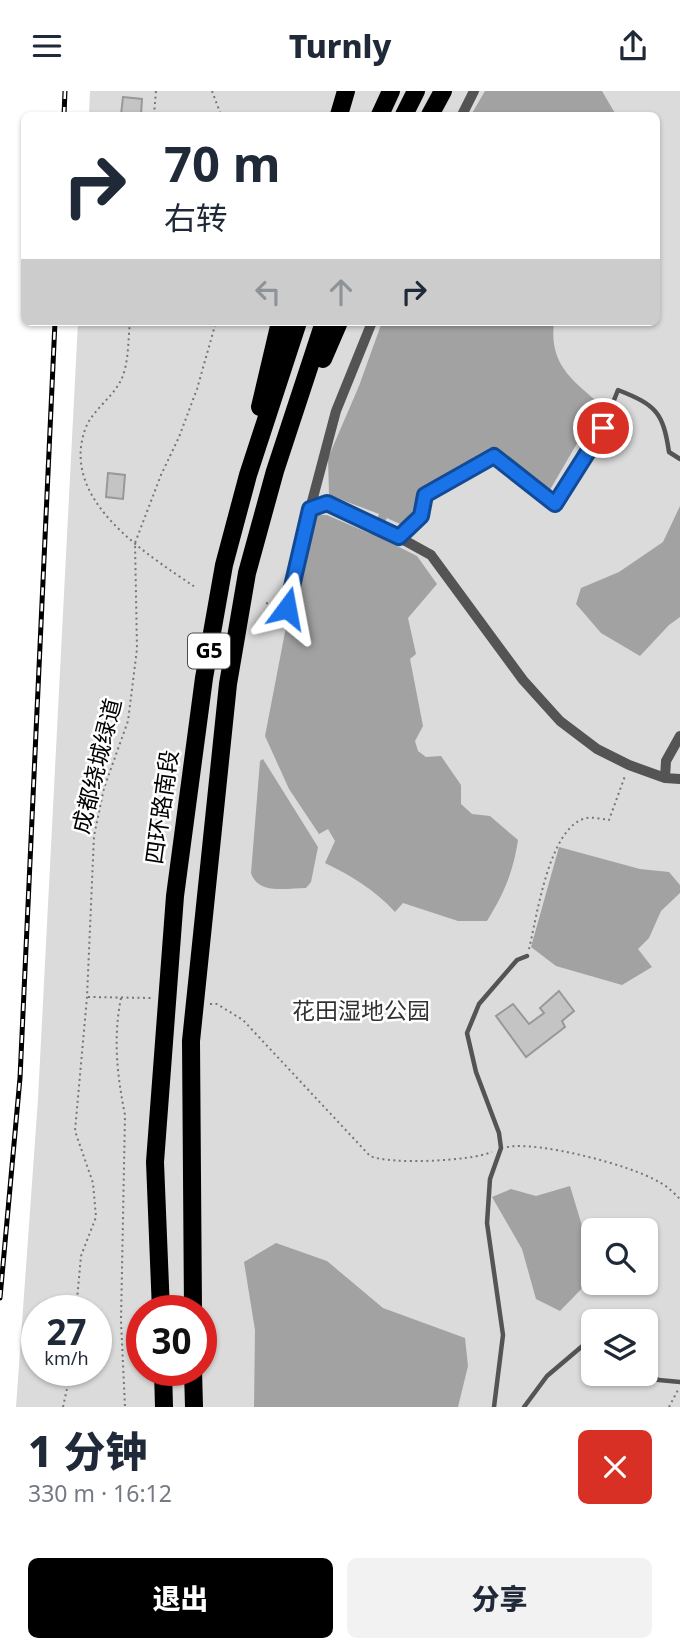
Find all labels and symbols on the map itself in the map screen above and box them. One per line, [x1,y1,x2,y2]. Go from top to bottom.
pin [573,398,633,458]
position arrow [250,571,324,645]
road number: G5 [188,633,230,669]
street label: 成都绕城绿道 [64,695,128,837]
street label: 四环路南段 [137,748,185,866]
park label: 花田湿地公园 [292,994,430,1026]
speed limit sign: 30 [126,1295,217,1386]

